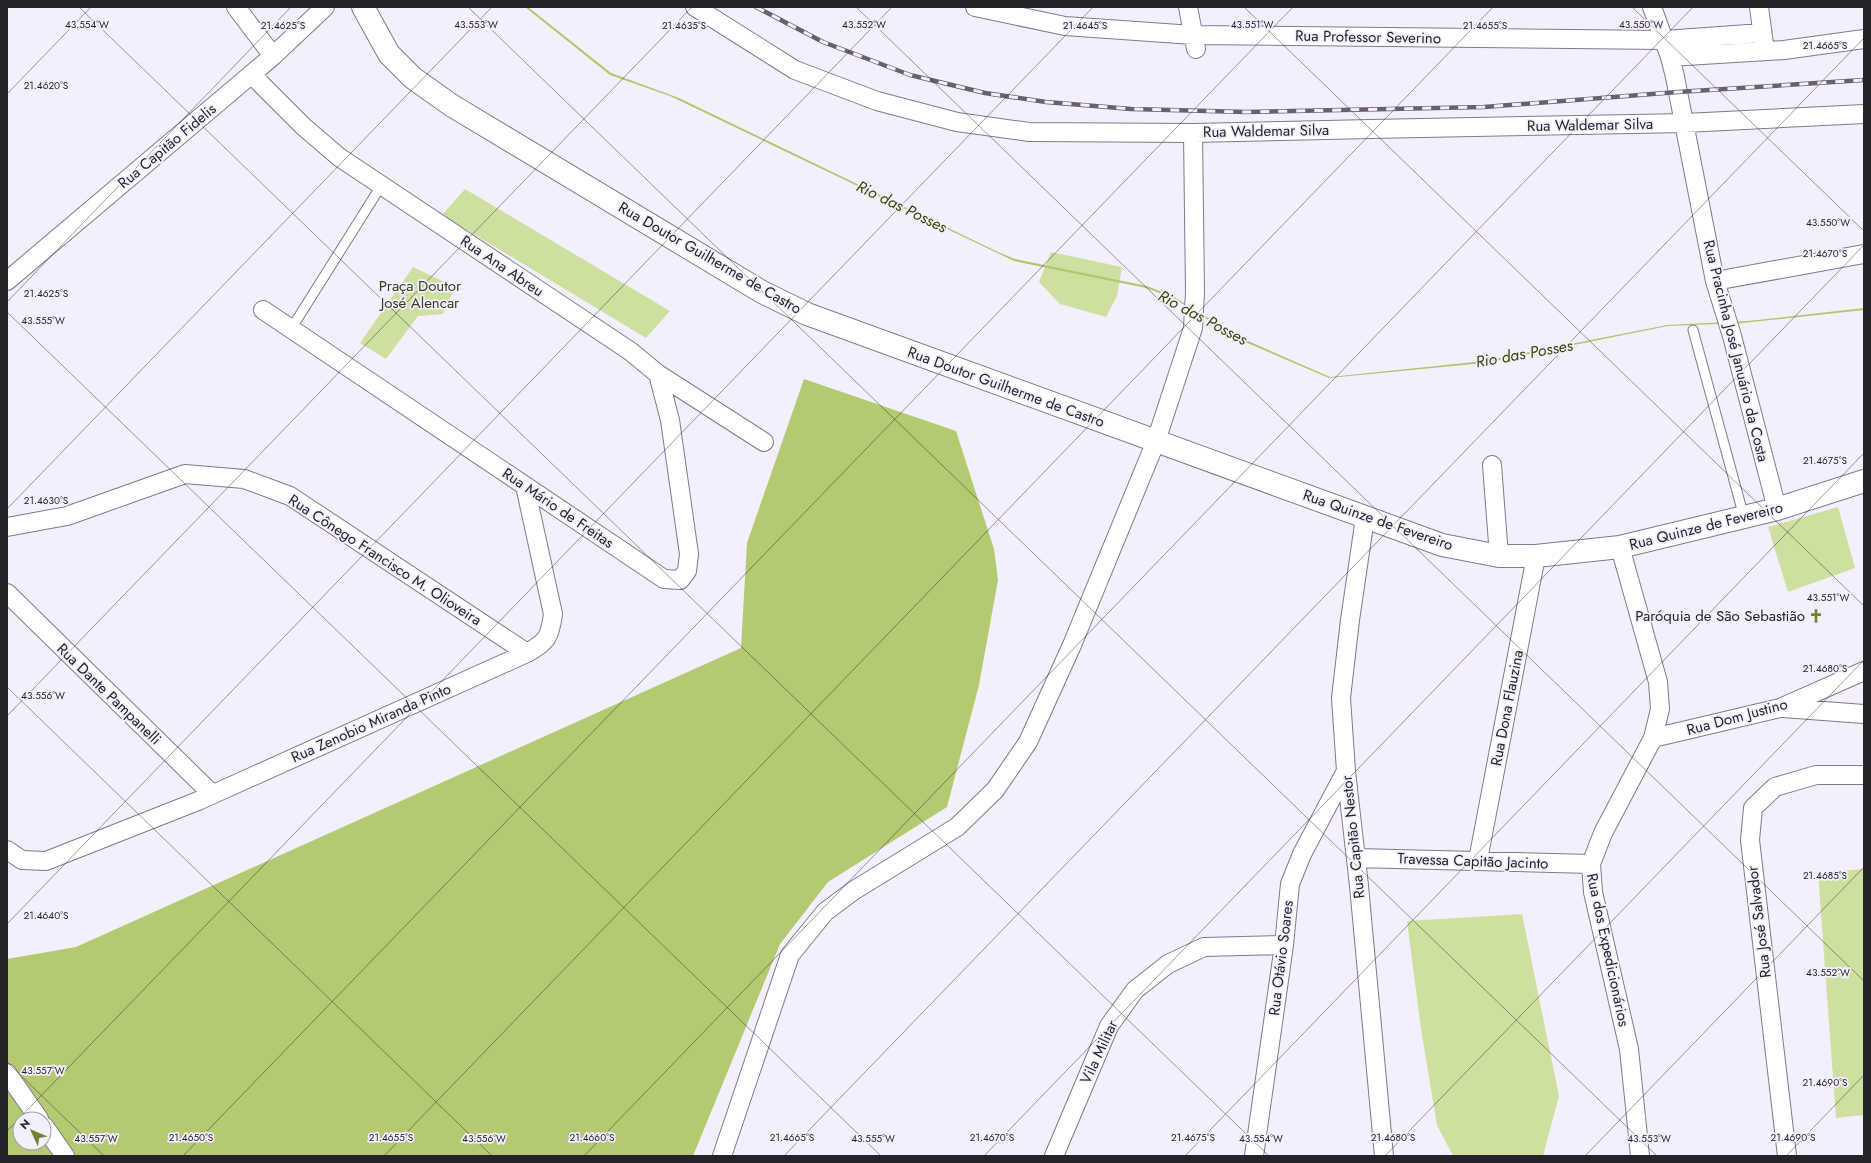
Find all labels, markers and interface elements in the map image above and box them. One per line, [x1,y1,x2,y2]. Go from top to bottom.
text: 43.554°W [65,17,109,32]
text: 43.553°W [454,17,498,32]
text: 43.552°W [842,17,886,32]
text: 43.551°W [1231,17,1273,32]
text: 43.550°W [1619,17,1663,32]
text: 21.4625°S [261,18,306,33]
text: 21.4635°S [662,18,707,33]
text: 21.4645°S [1063,18,1108,33]
text: 21.4655°S [1463,18,1508,33]
street label: Rua Professor Severino [1295,25,1441,49]
text: 21.4665°S [1803,38,1848,53]
text: 21.4620°S [24,78,69,93]
street label: Rua Capitão Fidelis [113,98,221,194]
street label: Rua Waldemar Silva [1527,113,1653,137]
street label: Rua Waldemar Silva [1203,119,1329,143]
water label: Rio das Posses [853,175,952,239]
street label: Rua Doutor Guilherme de Castro [614,196,806,320]
text: 43.550°W [1806,215,1850,230]
street label: Rua Ana Abreu [456,230,548,302]
street label: Rua Pracinha José Januário da Costa [1698,238,1774,464]
text: 21.4670°S [1803,246,1848,261]
park label: Praça Doutor José Alencar [379,275,462,314]
water label: Rio das Posses [1154,284,1252,351]
text: 21.4625°S [24,286,69,301]
text: 43.555°W [21,313,65,328]
water label: Rio das Posses [1474,334,1575,373]
street label: Rua Doutor Guilherme de Castro [904,341,1108,433]
text: 21.4675°S [1803,453,1847,468]
street label: Rua Mário de Freitas [498,462,618,554]
street label: Rua Quinze de Fevereiro [1300,484,1456,556]
street label: Rua Cônego Francisco M. Olioveira [284,489,486,631]
text: 21.4630°S [24,493,69,508]
street label: Rua Quinze de Fevereiro [1627,496,1785,556]
text: 43.551°W [1807,590,1849,605]
place label: Paróquia de São Sebastião [1635,605,1805,627]
church icon: Paróquia de São Sebastião [1808,608,1824,624]
street label: Rua Dante Pampanelli [52,638,166,750]
street label: Rua Dona Flauzina [1485,648,1529,768]
text: 21.4680°S [1803,661,1848,676]
street label: Rua Zenobio Miranda Pinto [288,678,454,768]
text: 43.556°W [21,688,65,703]
street label: Rua Dom Justino [1684,693,1790,741]
street label: Rua Capitão Nestor [1335,773,1370,900]
street label: Travessa Capitão Jacinto [1397,847,1549,875]
street label: Rua José Salvador [1741,864,1777,979]
text: 21.4685°S [1803,868,1848,883]
street label: Rua dos Expedicionários [1581,871,1635,1029]
street label: Rua Otávio Soares [1263,899,1299,1017]
text: 21.4640°S [24,908,69,923]
text: 43.552°W [1806,965,1850,980]
street label: Vila Militar [1075,1016,1124,1088]
text: 43.557°W [21,1063,65,1078]
text: 21.4690°S [1803,1075,1848,1090]
north arrow [12,1111,52,1151]
text: N [16,1115,34,1133]
text: 21.4650°S [169,1130,214,1145]
text: 21.4655°S [369,1130,414,1145]
text: 21.4660°S [570,1130,615,1145]
text: 21.4665°S [770,1130,815,1145]
text: 21.4670°S [970,1130,1015,1145]
text: 21.4675°S [1171,1130,1215,1145]
text: 21.4680°S [1371,1130,1416,1145]
text: 21.4690°S [1771,1130,1816,1145]
text: 43.557°W [74,1131,118,1146]
text: 43.556°W [462,1131,506,1146]
text: 43.555°W [851,1131,895,1146]
text: 43.554°W [1239,1131,1283,1146]
text: 43.553°W [1627,1131,1671,1146]

